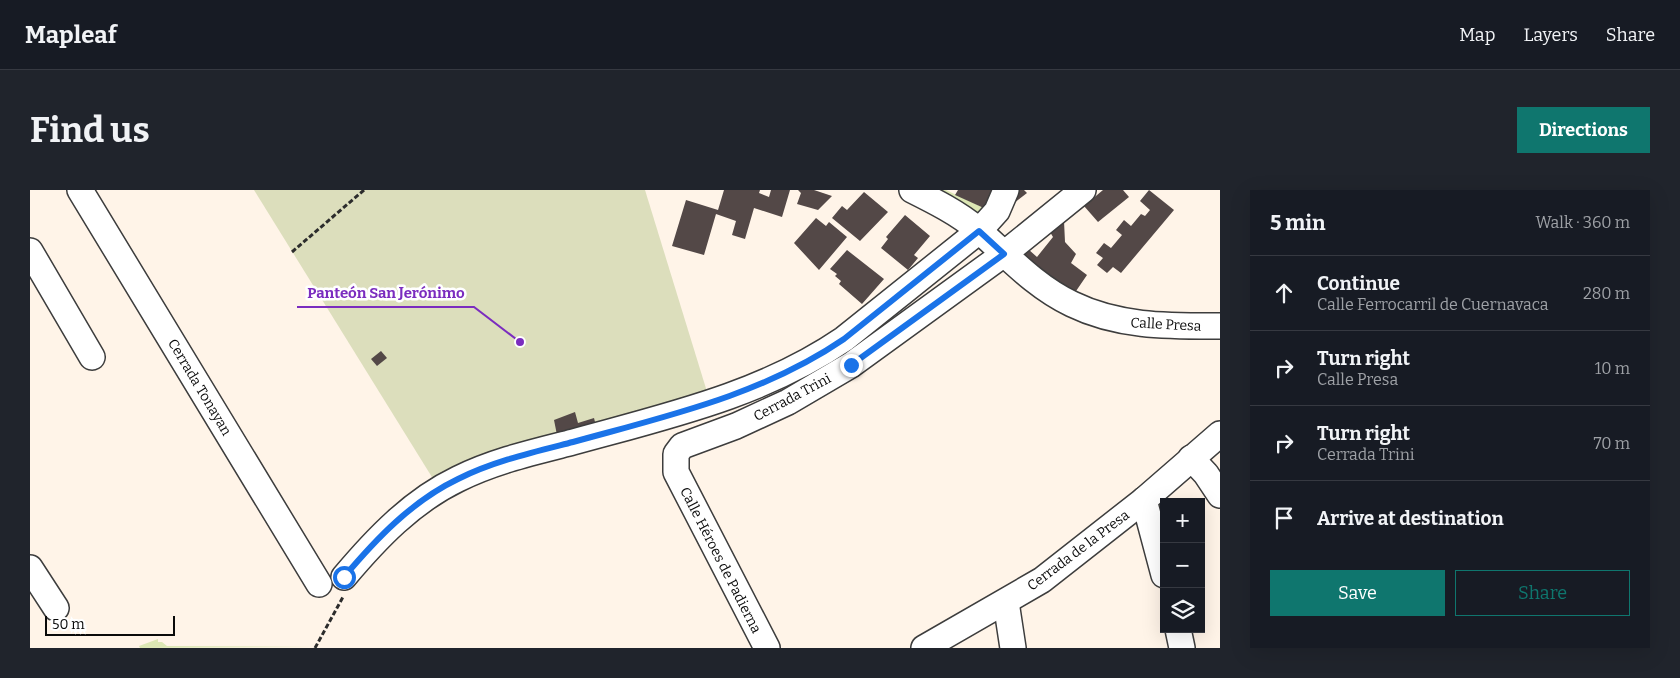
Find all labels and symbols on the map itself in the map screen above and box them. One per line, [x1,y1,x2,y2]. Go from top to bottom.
callout: Panteón San Jerónimo [297,277,474,307]
text: Panteón San Jerónimo [307,284,465,302]
street label: Calle Presa [1130,314,1202,335]
street label: Cerrada Tonayan [164,336,235,439]
route end [840,354,863,377]
street label: Cerrada Trini [751,370,834,425]
street label: Calle Héroes de Padierna [676,484,765,636]
street label: Cerrada de la Presa [1024,506,1133,594]
route start [333,566,356,589]
scale bar [45,613,175,636]

